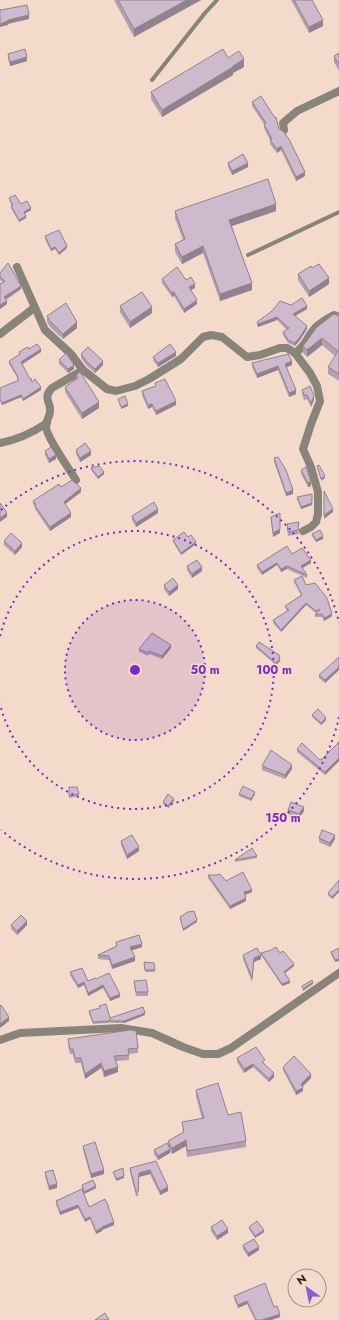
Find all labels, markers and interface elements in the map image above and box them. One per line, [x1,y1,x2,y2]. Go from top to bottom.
text: 50 m [190,661,220,679]
text: 100 m [256,661,292,679]
centre of rings [128,663,142,677]
text: 150 m [265,809,301,827]
north arrow [287,1268,327,1308]
text: N [294,1271,310,1289]

